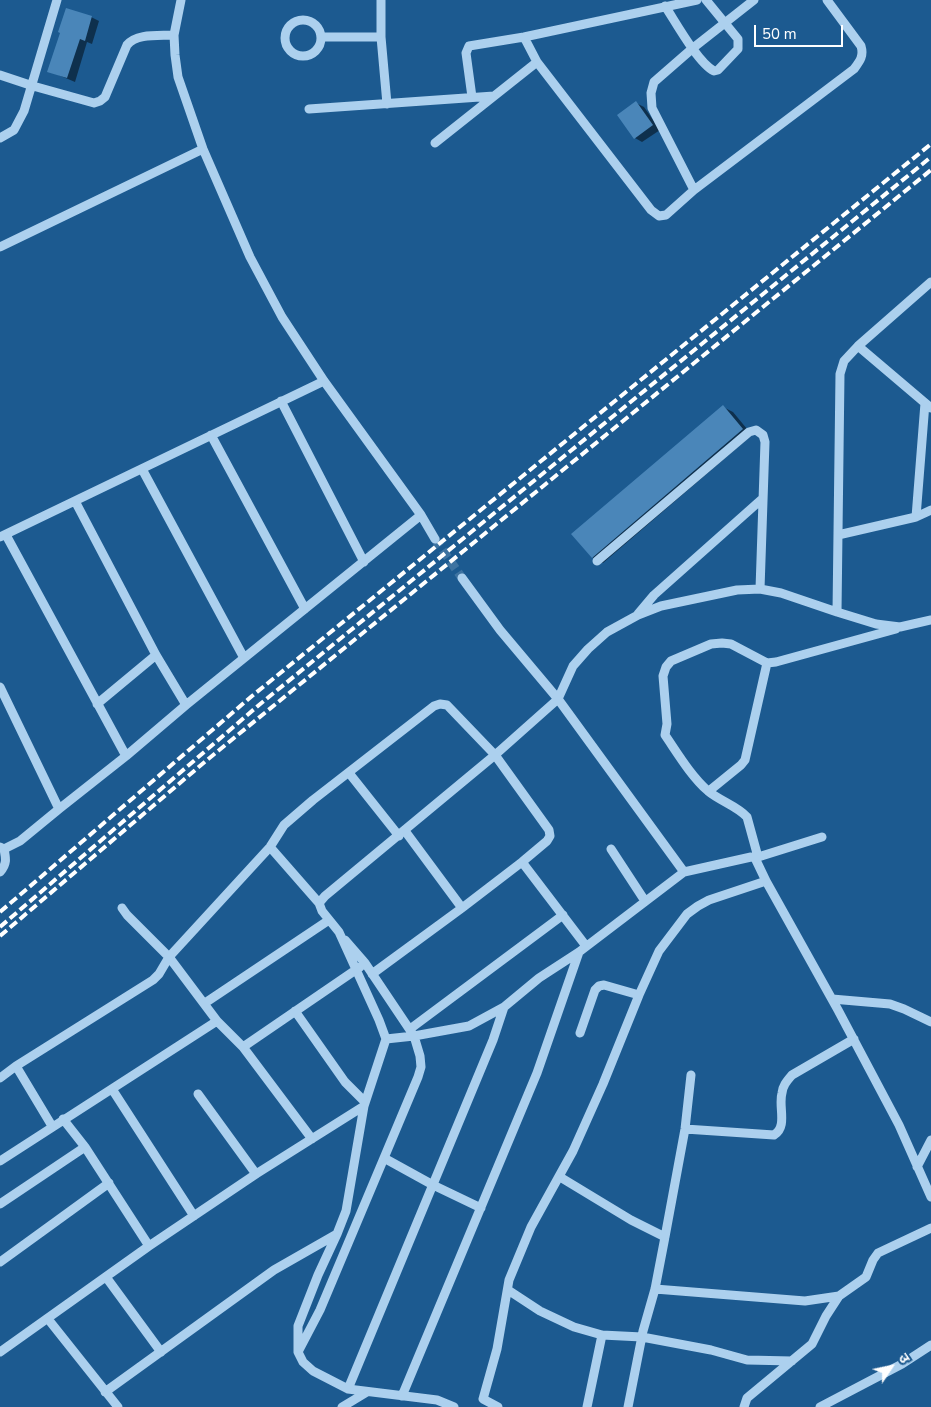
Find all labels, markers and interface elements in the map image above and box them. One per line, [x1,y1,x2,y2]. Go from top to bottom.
scale bar [756,15,845,47]
text: 50 m [762,24,797,44]
north arrow [866,1342,916,1392]
text: उ [894,1350,914,1367]

